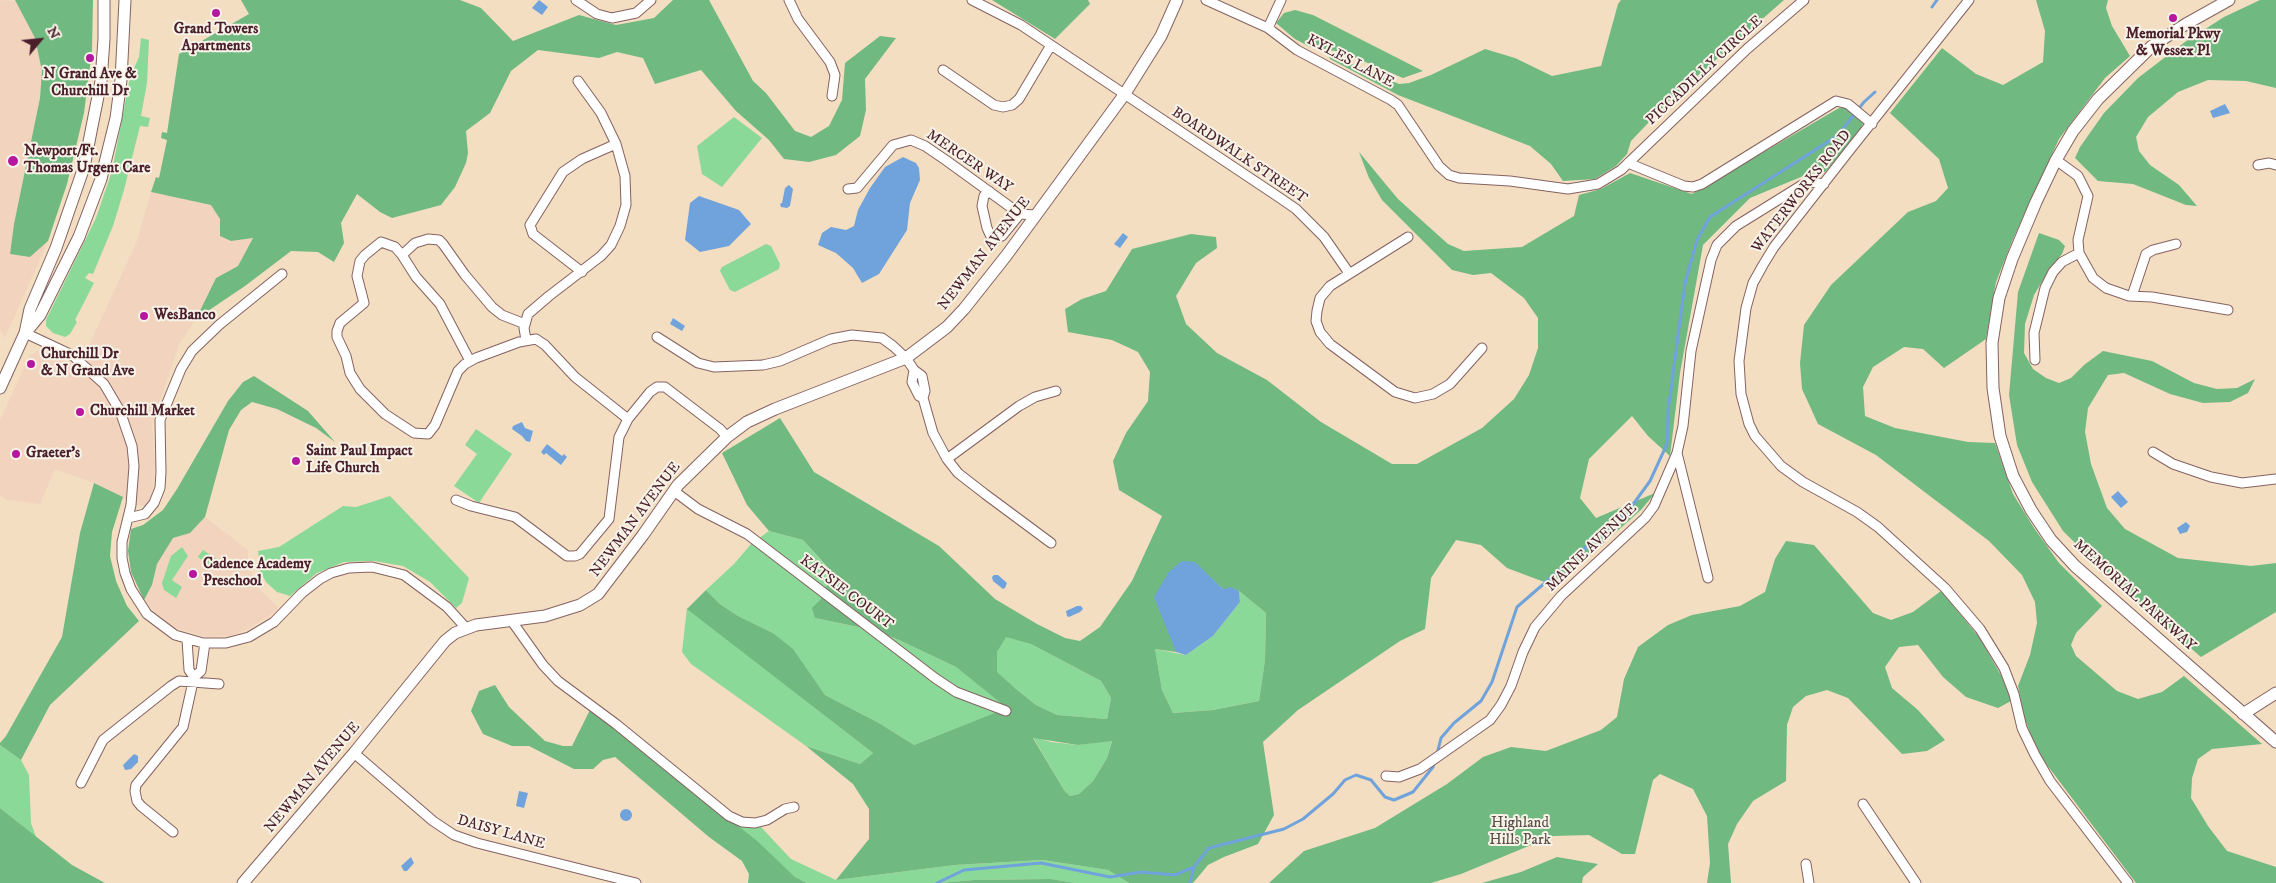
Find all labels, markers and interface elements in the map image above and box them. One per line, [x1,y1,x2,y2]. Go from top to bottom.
marker: Grand Towers Apartments [210,7,222,19]
street label: PICCADILLY CIRCLE [1643,12,1767,130]
marker: Memorial Pkwy & Wessex Pl [2167,12,2179,24]
north arrow [15,15,65,65]
place label: Grand Towers Apartments [174,21,258,56]
text: N [43,24,64,42]
place label: Memorial Pkwy & Wessex Pl [2126,26,2220,61]
street label: KYLES LANE [1303,31,1397,93]
marker: N Grand Ave & Churchill Dr [84,52,96,64]
place label: N Grand Ave & Churchill Dr [43,66,137,101]
street label: BOARDWALK STREET [1168,104,1310,208]
street label: MERCER WAY [923,127,1015,197]
street label: WATERWORKS ROAD [1749,127,1855,257]
place label: Newport/Ft. Thomas Urgent Care [24,143,151,178]
marker: Newport/Ft. Thomas Urgent Care [6,154,20,168]
street label: NEWMAN AVENUE [935,194,1035,314]
place label: WesBanco [154,307,216,325]
marker: WesBanco [138,310,150,322]
place label: Churchill Dr & N Grand Ave [41,346,134,381]
marker: Churchill Dr & N Grand Ave [25,358,37,370]
place label: Churchill Market [90,403,195,421]
marker: Churchill Market [74,406,86,418]
place label: Saint Paul Impact Life Church [306,443,413,478]
place label: Graeter's [26,445,80,463]
marker: Graeter's [10,448,22,460]
marker: Saint Paul Impact Life Church [290,455,302,467]
street label: NEWMAN AVENUE [587,459,685,581]
street label: MAINE AVENUE [1543,500,1641,596]
street label: MEMORIAL PARKWAY [2069,536,2199,656]
street label: KATSIE COURT [796,552,896,634]
place label: Cadence Academy Preschool [203,556,311,591]
marker: Cadence Academy Preschool [187,568,199,580]
street label: NEWMAN AVENUE [261,719,365,837]
street label: DAISY LANE [455,812,547,854]
park label: Highland Hills Park [1489,815,1551,850]

